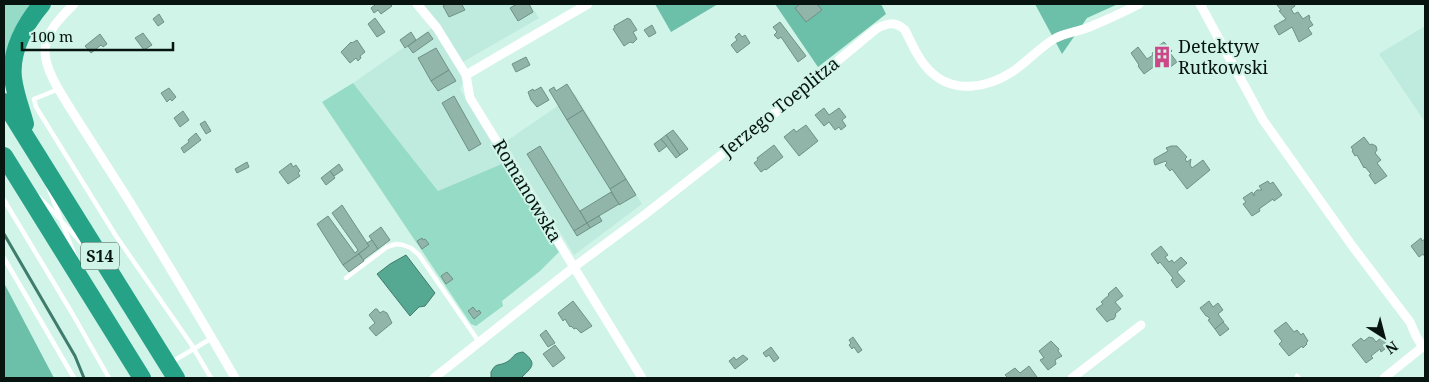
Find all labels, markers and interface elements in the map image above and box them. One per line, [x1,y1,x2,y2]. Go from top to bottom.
scale bar [22,20,174,52]
text: 100 m [30,26,73,46]
place label: Detektyw Rutkowski [1178,34,1268,79]
building icon: Detektyw Rutkowski [1149,44,1175,70]
street label: Jerzego Toeplitza [714,51,844,162]
street label: Romanowska [488,135,568,246]
road number: S14 [81,242,119,270]
north arrow [1359,312,1409,362]
text: N [1382,337,1402,359]

